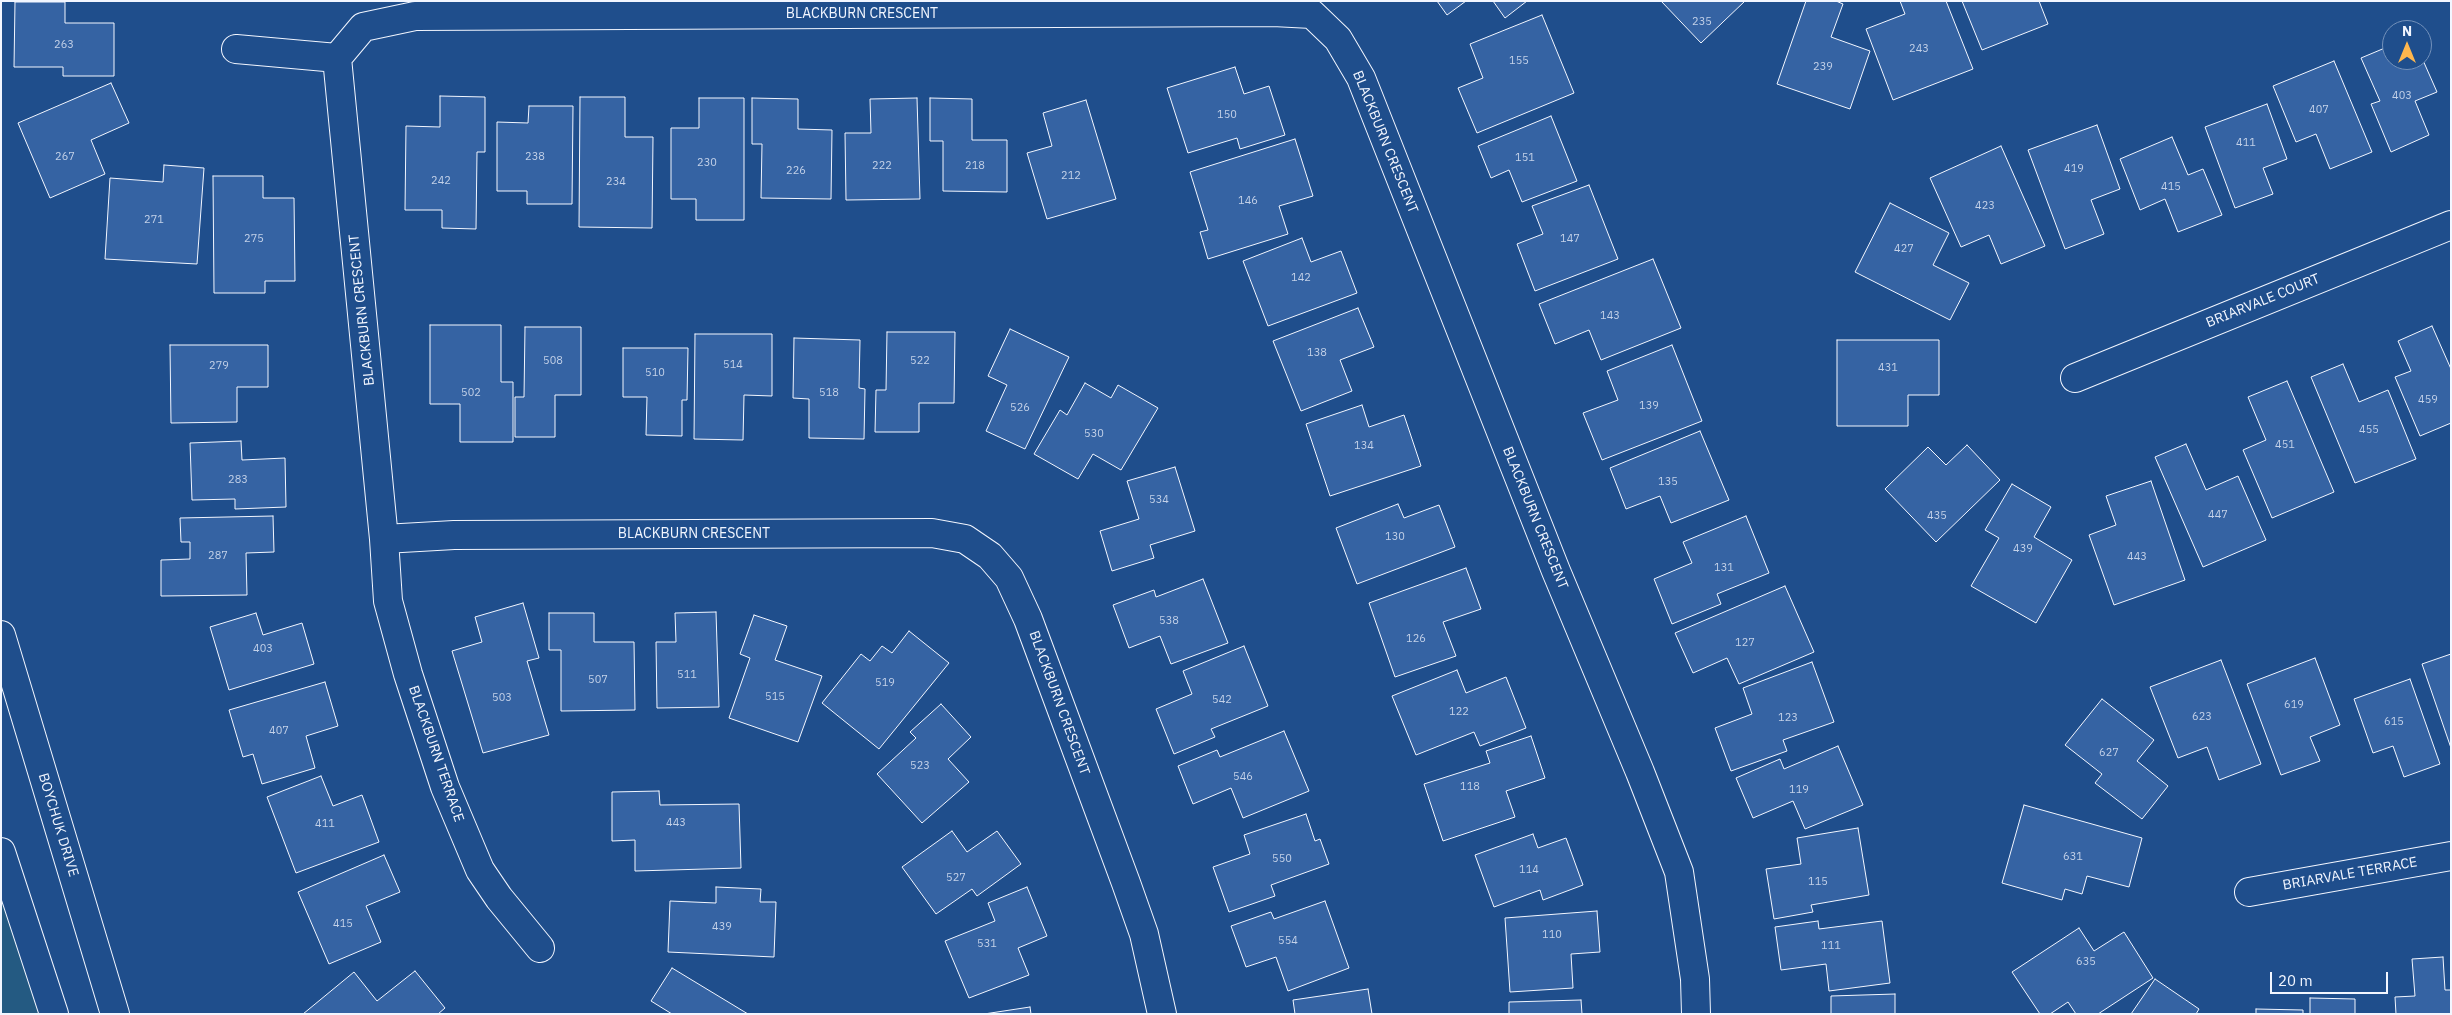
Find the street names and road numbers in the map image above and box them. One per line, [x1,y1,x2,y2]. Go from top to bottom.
street label: BLACKBURN CRESCENT [786,6,938,22]
street label: BLACKBURN CRESCENT [1349,68,1421,216]
street label: BLACKBURN CRESCENT [346,233,378,387]
street label: BRIARVALE COURT [2204,271,2322,331]
street label: BLACKBURN CRESCENT [1499,444,1571,592]
street label: BLACKBURN CRESCENT [618,526,770,542]
street label: BLACKBURN CRESCENT [1025,629,1093,777]
street label: BLACKBURN TERRACE [405,684,467,824]
street label: BOYCHUK DRIVE [34,771,82,879]
street label: BRIARVALE TERRACE [2281,854,2419,894]

